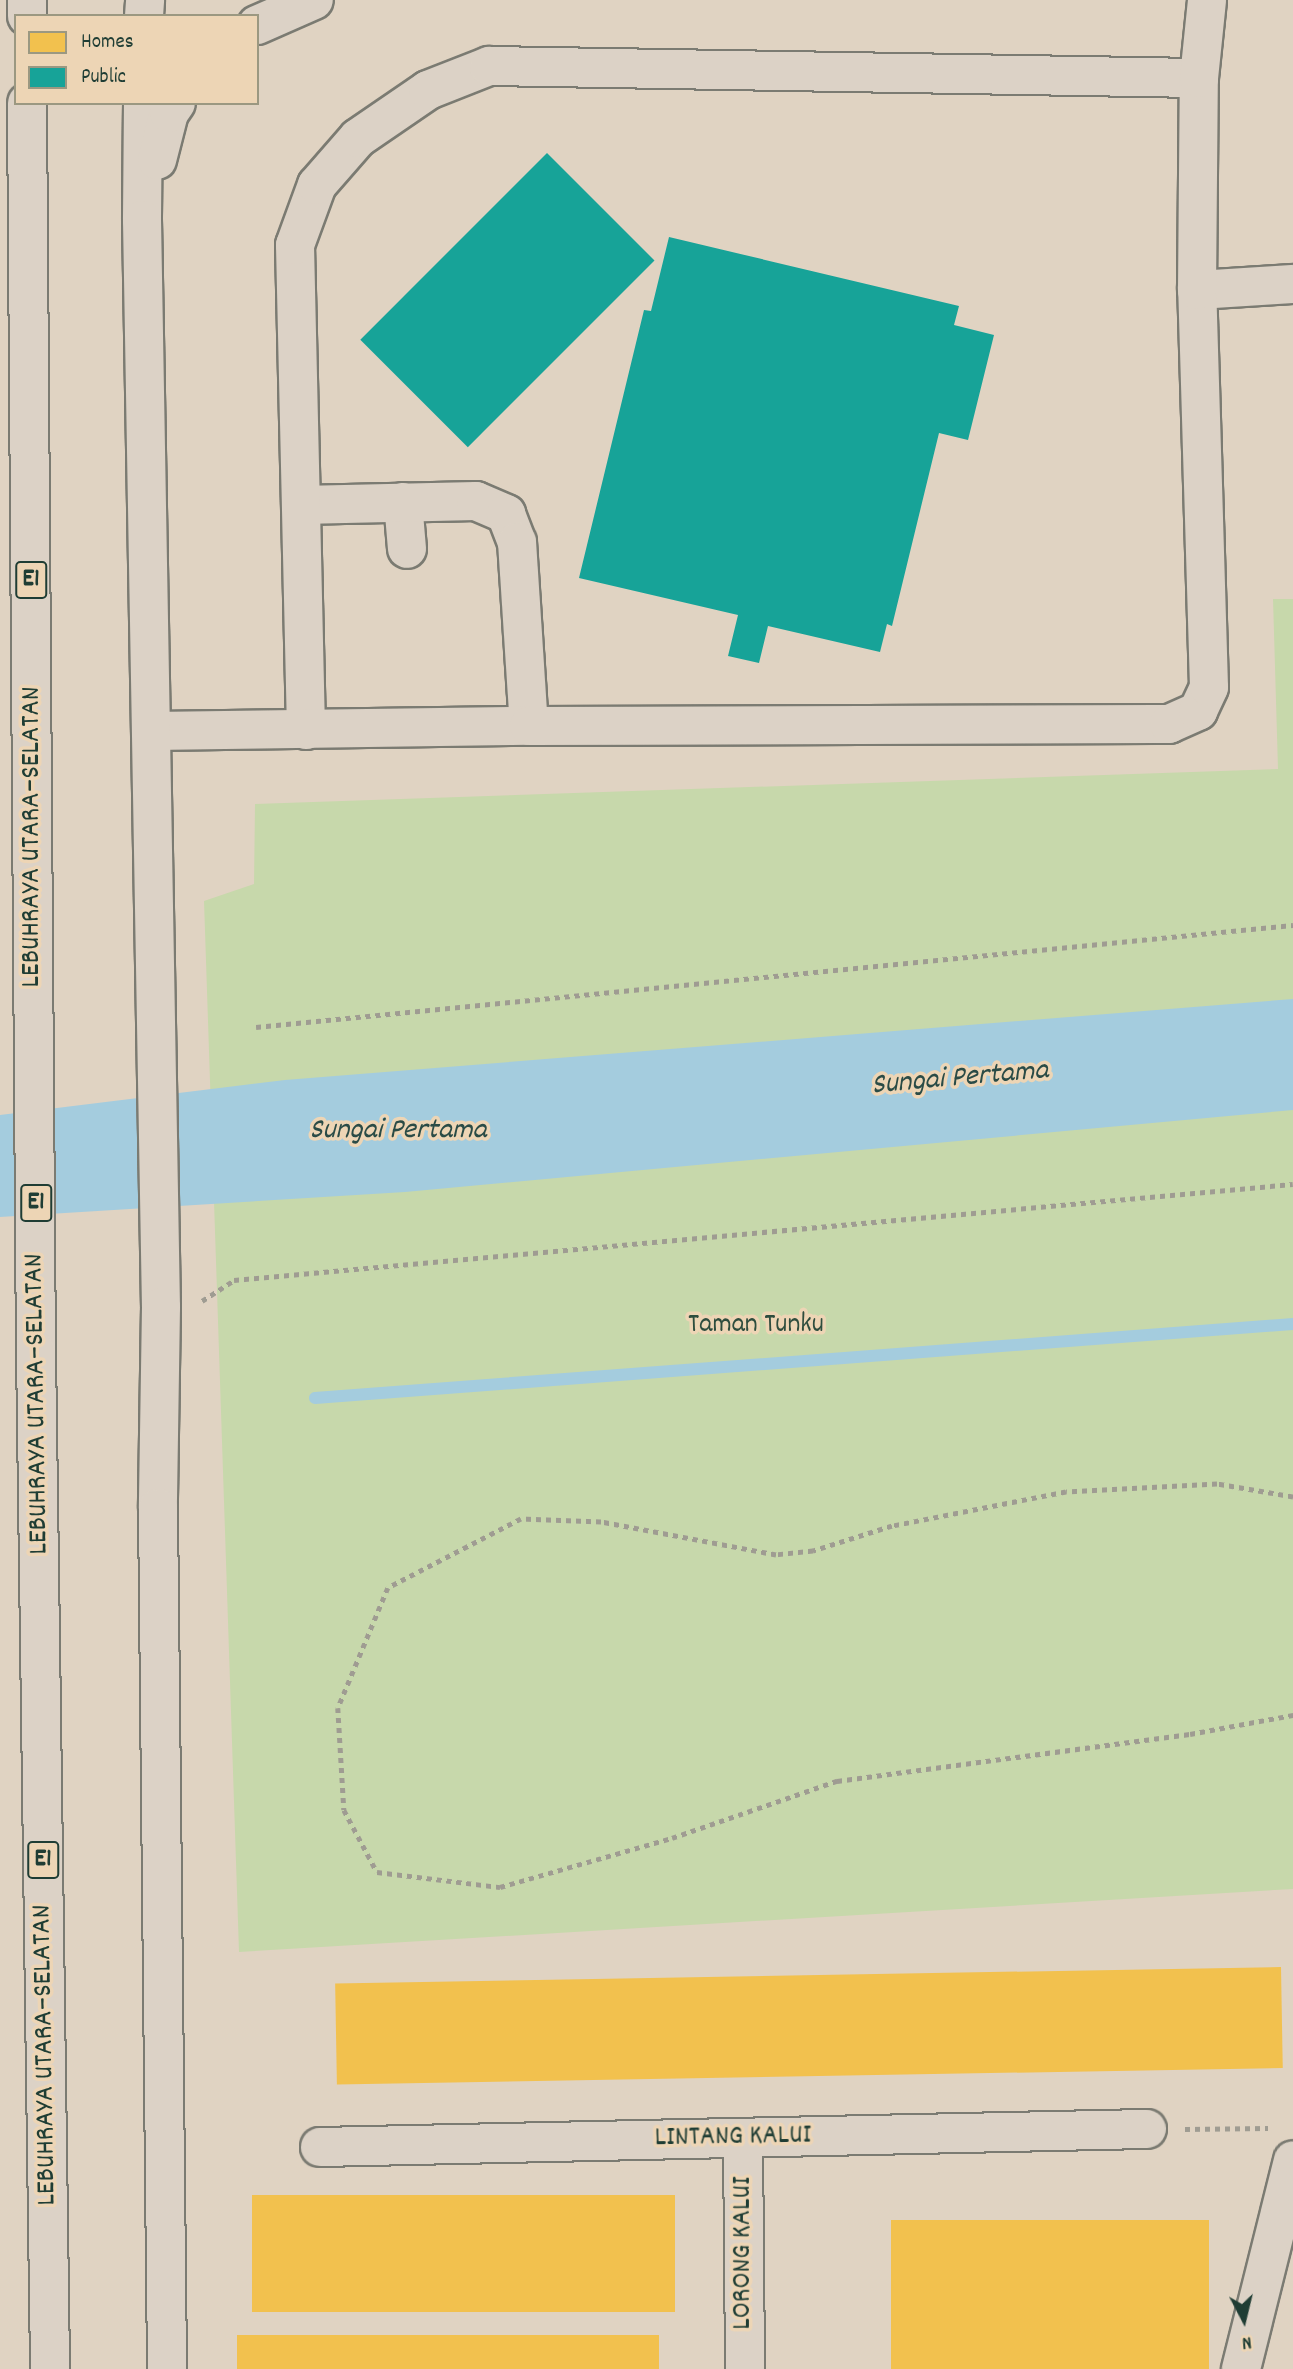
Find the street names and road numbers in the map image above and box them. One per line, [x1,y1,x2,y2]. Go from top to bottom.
road number: E1 [15,558,47,602]
street label: LEBUHRAYA UTARA–SELATAN [16,686,50,988]
road number: E1 [20,1180,52,1226]
street label: LEBUHRAYA UTARA–SELATAN [19,1253,57,1555]
road number: E1 [27,1838,59,1882]
street label: LEBUHRAYA UTARA–SELATAN [27,1904,65,2206]
street label: LINTANG KALUI [654,2120,812,2156]
street label: LORONG KALUI [727,2176,761,2330]

